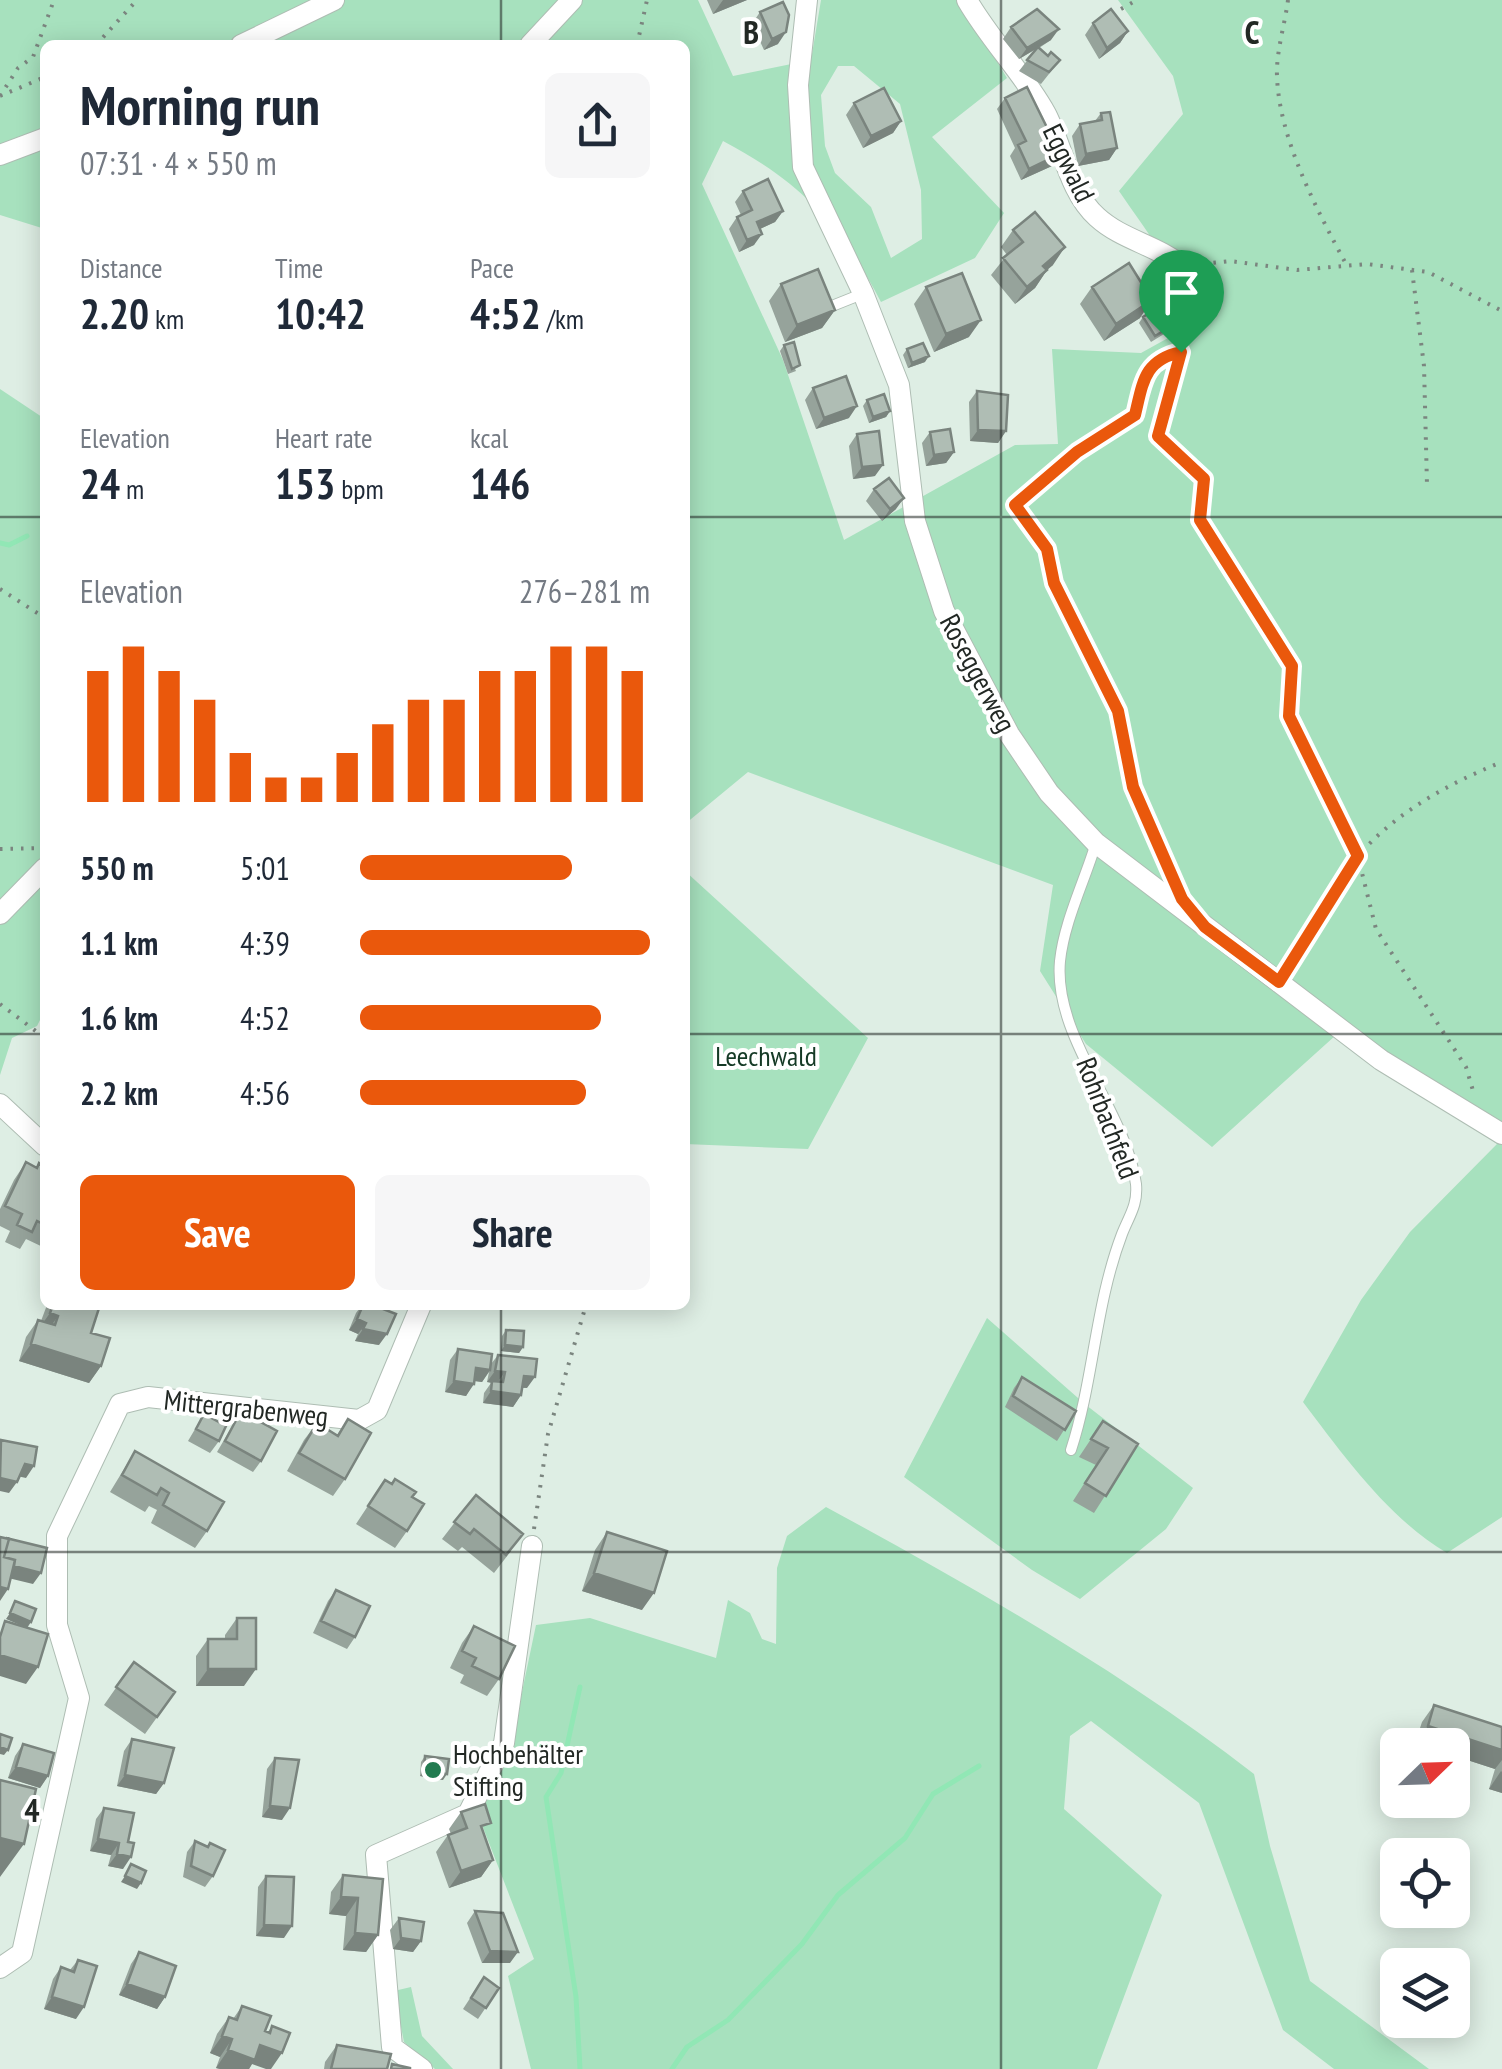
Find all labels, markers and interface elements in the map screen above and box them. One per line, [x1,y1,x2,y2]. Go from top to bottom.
text: B [743,11,759,53]
text: C [1245,11,1260,53]
text: Morning run [80,69,320,140]
button: share [545,73,650,178]
street label: Eggwald [1035,118,1104,208]
text: 07:31 · 4 × 550 m [80,142,277,184]
text: Distance [80,249,163,286]
text: Time [275,249,323,286]
text: Pace [470,249,514,286]
pin [1139,250,1224,353]
icon: arrive [1154,265,1209,320]
text: 2.20 [80,286,149,341]
text: 10:42 [275,286,366,341]
text: 4:52 [470,286,541,341]
text: km [149,300,184,337]
text: /km [541,300,584,337]
text: Elevation [80,419,170,456]
text: Heart rate [275,419,373,456]
text: kcal [470,419,508,456]
text: 24 [80,456,120,511]
text: 153 [275,456,335,511]
text: 146 [470,456,530,511]
text: m [120,470,144,507]
text: bpm [335,470,384,507]
text: Elevation [80,570,183,612]
text: 276–281 m [519,570,650,612]
street label: Roseggerweg [932,607,1025,738]
text: 550 m [80,847,154,889]
text: 5:01 [240,847,290,889]
text: 1.1 km [80,922,158,964]
text: 4:39 [240,922,290,964]
text: 1.6 km [80,997,158,1039]
text: 4:52 [240,997,290,1039]
park label: Leechwald [715,1037,817,1074]
street label: Rohrbachfeld [1068,1052,1149,1184]
text: 2.2 km [80,1072,158,1114]
text: 4:56 [240,1072,290,1114]
button: Save [80,1175,355,1290]
button: Share [375,1175,650,1290]
street label: Mittergrabenweg [162,1380,330,1435]
north arrow [1380,1728,1470,1818]
map controls [1380,1728,1470,2038]
place label: Hochbehälter Stifting [453,1735,583,1804]
marker: Hochbehälter Stifting [422,1759,444,1781]
text: 4 [24,1789,40,1831]
button: locate [1380,1838,1470,1928]
button: layers [1380,1948,1470,2038]

